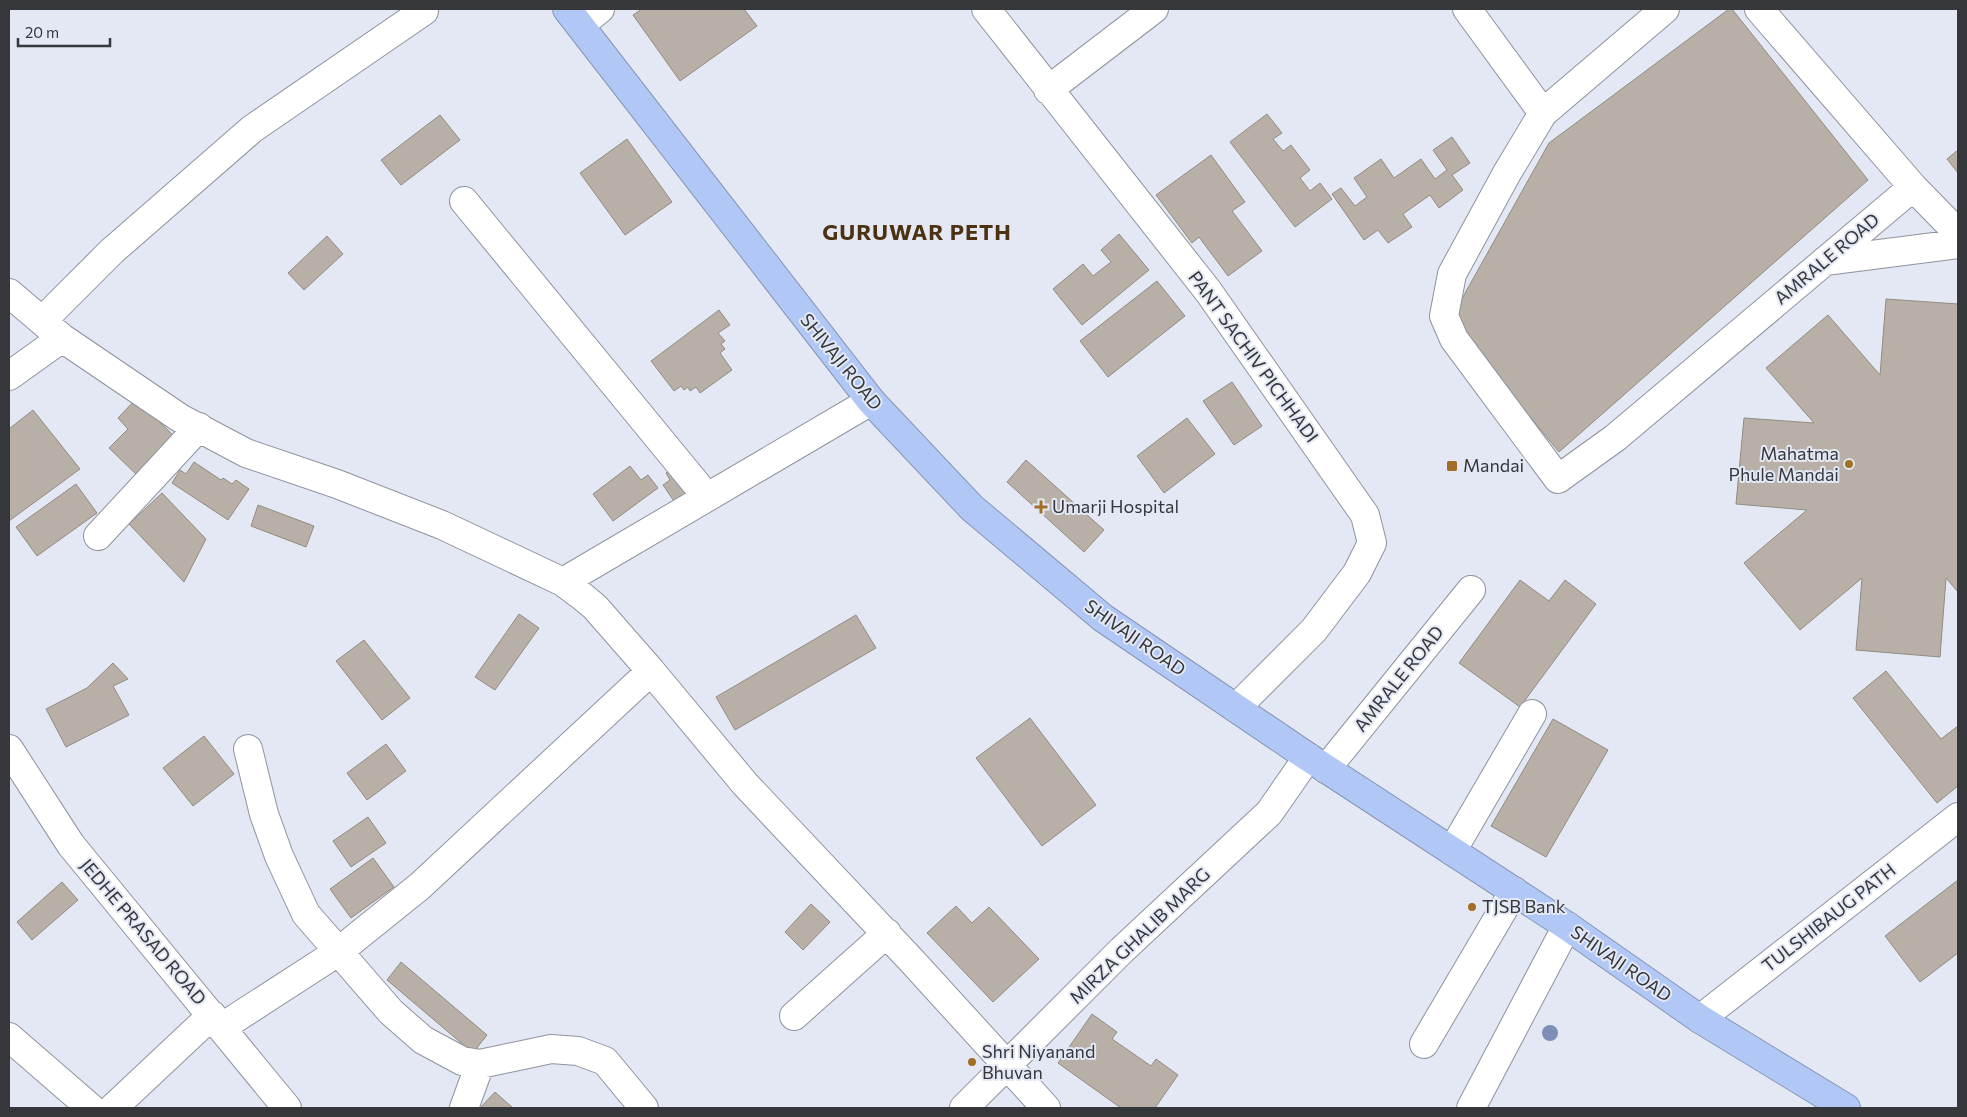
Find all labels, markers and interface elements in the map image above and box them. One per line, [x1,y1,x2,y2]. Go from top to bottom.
scale bar [18,15,110,47]
text: 20 m [25,23,59,41]
street label: AMRALE ROAD [1769,208,1883,309]
district label: GURUWAR PETH [822,218,1012,245]
street label: PANT SACHIV PICHHADI [1184,266,1323,447]
street label: SHIVAJI ROAD [796,309,887,414]
place label: Mahatma Phule Mandai [1729,442,1839,485]
place label: Mandai [1463,454,1524,476]
marker: Mahatma Phule Mandai [1843,458,1855,470]
marker: Mandai [1445,459,1459,473]
place label: Umarji Hospital [1052,495,1179,517]
marker: Umarji Hospital [1034,500,1048,514]
street label: SHIVAJI ROAD [1081,594,1190,680]
street label: AMRALE ROAD [1349,621,1448,736]
street label: JEDHE PRASAD ROAD [76,854,211,1009]
street label: TULSHIBAUG PATH [1757,858,1900,976]
street label: MIRZA GHALIB MARG [1065,863,1214,1008]
place label: TJSB Bank [1482,895,1566,917]
marker: TJSB Bank [1466,901,1478,913]
street label: SHIVAJI ROAD [1567,920,1676,1006]
place label: Shri Niyanand Bhuvan [982,1040,1095,1083]
marker: Shri Niyanand Bhuvan [966,1056,978,1068]

